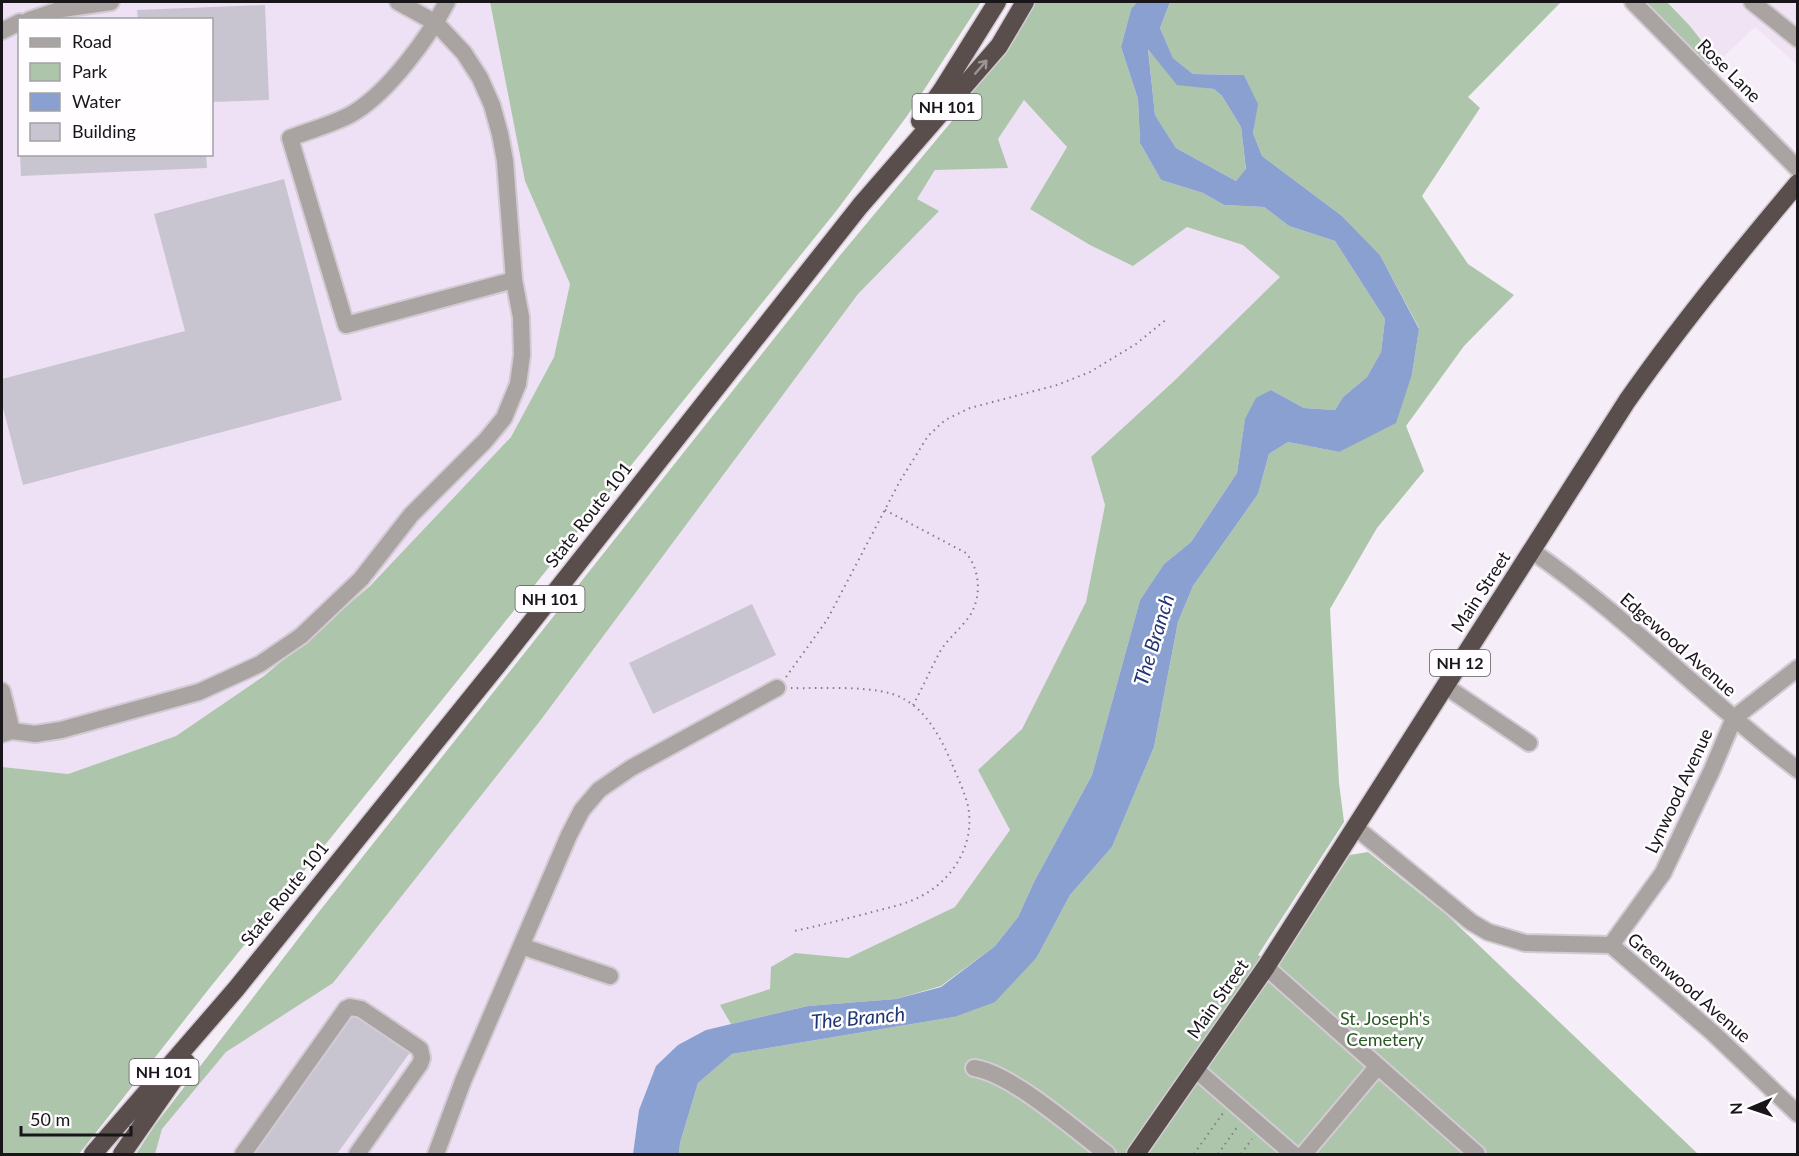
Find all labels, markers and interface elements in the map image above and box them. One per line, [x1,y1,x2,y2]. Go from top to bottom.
legend [18,18,213,156]
text: Road [72,30,112,52]
street label: Rose Lane [1693,34,1766,107]
text: Park [72,60,108,82]
one-way arrow [974,60,988,75]
text: Water [72,90,121,112]
road number: NH 101 [912,94,982,120]
text: Building [72,120,136,142]
street label: State Route 101 [540,457,636,572]
street label: Main Street [1446,547,1515,636]
road number: NH 101 [516,586,584,612]
street label: Edgewood Avenue [1616,588,1741,701]
water label: The Branch [1128,591,1178,688]
road number: NH 12 [1430,650,1490,676]
street label: Lynwood Avenue [1640,725,1717,856]
street label: State Route 101 [235,837,333,950]
street label: Greenwood Avenue [1623,928,1756,1047]
street label: Main Street [1182,954,1253,1042]
water label: The Branch [810,1001,906,1033]
park label: St. Joseph's Cemetery [1340,1007,1430,1050]
road number: NH 101 [130,1059,198,1085]
north arrow [1721,1078,1781,1138]
scale bar [21,1099,130,1137]
text: N [1726,1102,1745,1115]
text: 50 m [30,1108,70,1130]

